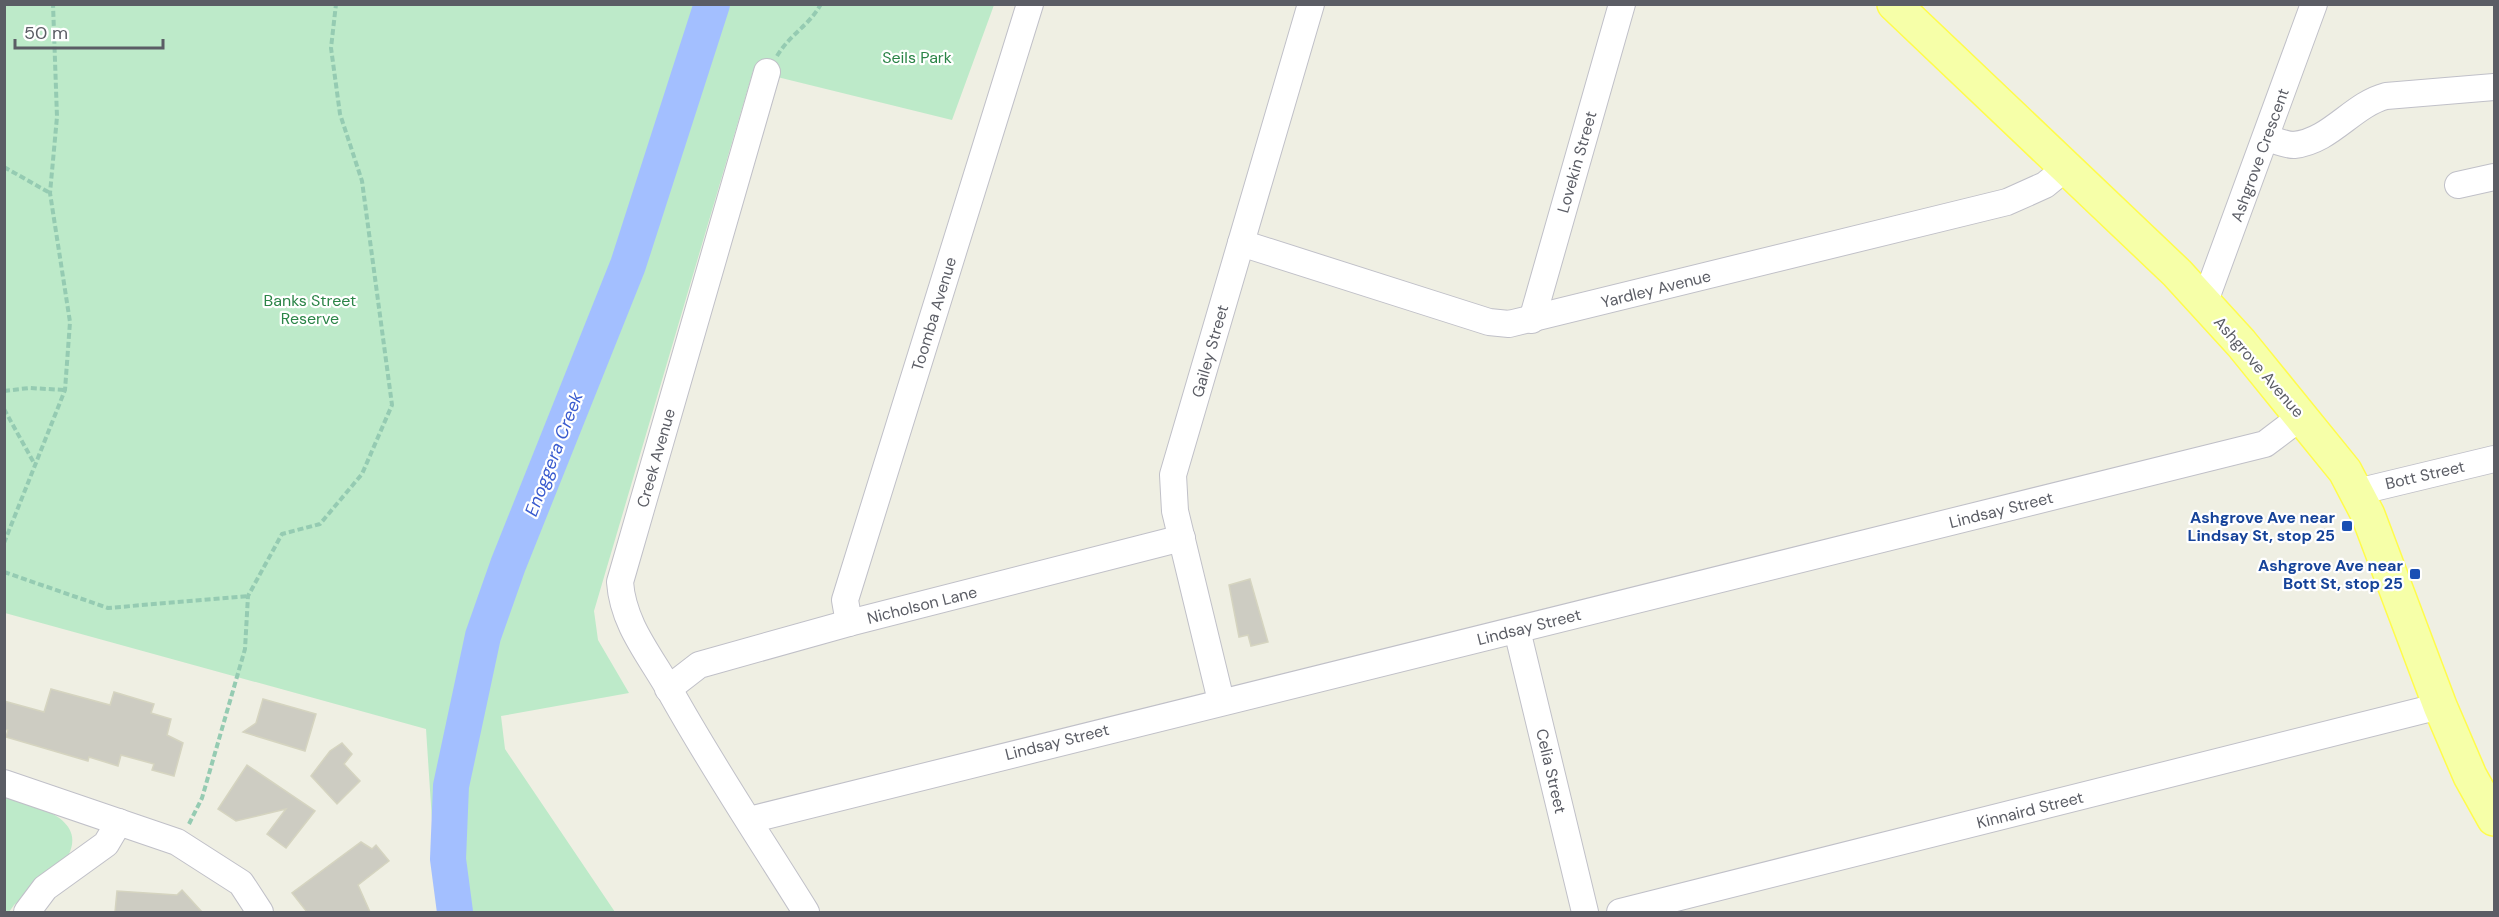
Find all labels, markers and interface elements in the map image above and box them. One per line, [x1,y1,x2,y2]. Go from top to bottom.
scale bar [15,12,164,50]
text: 50 m [24,21,68,45]
park label: Seils Park [882,47,952,68]
street label: Ashgrove Crescent [2226,85,2294,225]
street label: Lovekin Street [1552,109,1602,215]
street label: Toomba Avenue [907,254,961,374]
street label: Yardley Avenue [1599,265,1713,313]
park label: Banks Street Reserve [264,290,356,329]
street label: Gailey Street [1187,302,1233,400]
street label: Ashgrove Avenue [2209,312,2309,422]
water label: Enoggera Creek [519,388,589,520]
street label: Creek Avenue [632,406,680,510]
street label: Bott Street [2383,456,2467,494]
street label: Lindsay Street [1947,487,2055,533]
place label: Ashgrove Ave near Lindsay St, stop 25 [2187,507,2335,546]
marker: Ashgrove Ave near Lindsay St, stop 25 [2340,519,2354,533]
place label: Ashgrove Ave near Bott St, stop 25 [2258,555,2403,594]
marker: Ashgrove Ave near Bott St, stop 25 [2408,567,2422,581]
street label: Nicholson Lane [865,581,979,629]
street label: Lindsay Street [1475,604,1583,650]
street label: Lindsay Street [1003,719,1111,765]
street label: Celia Street [1531,727,1571,815]
street label: Kinnaird Street [1974,787,2086,833]

